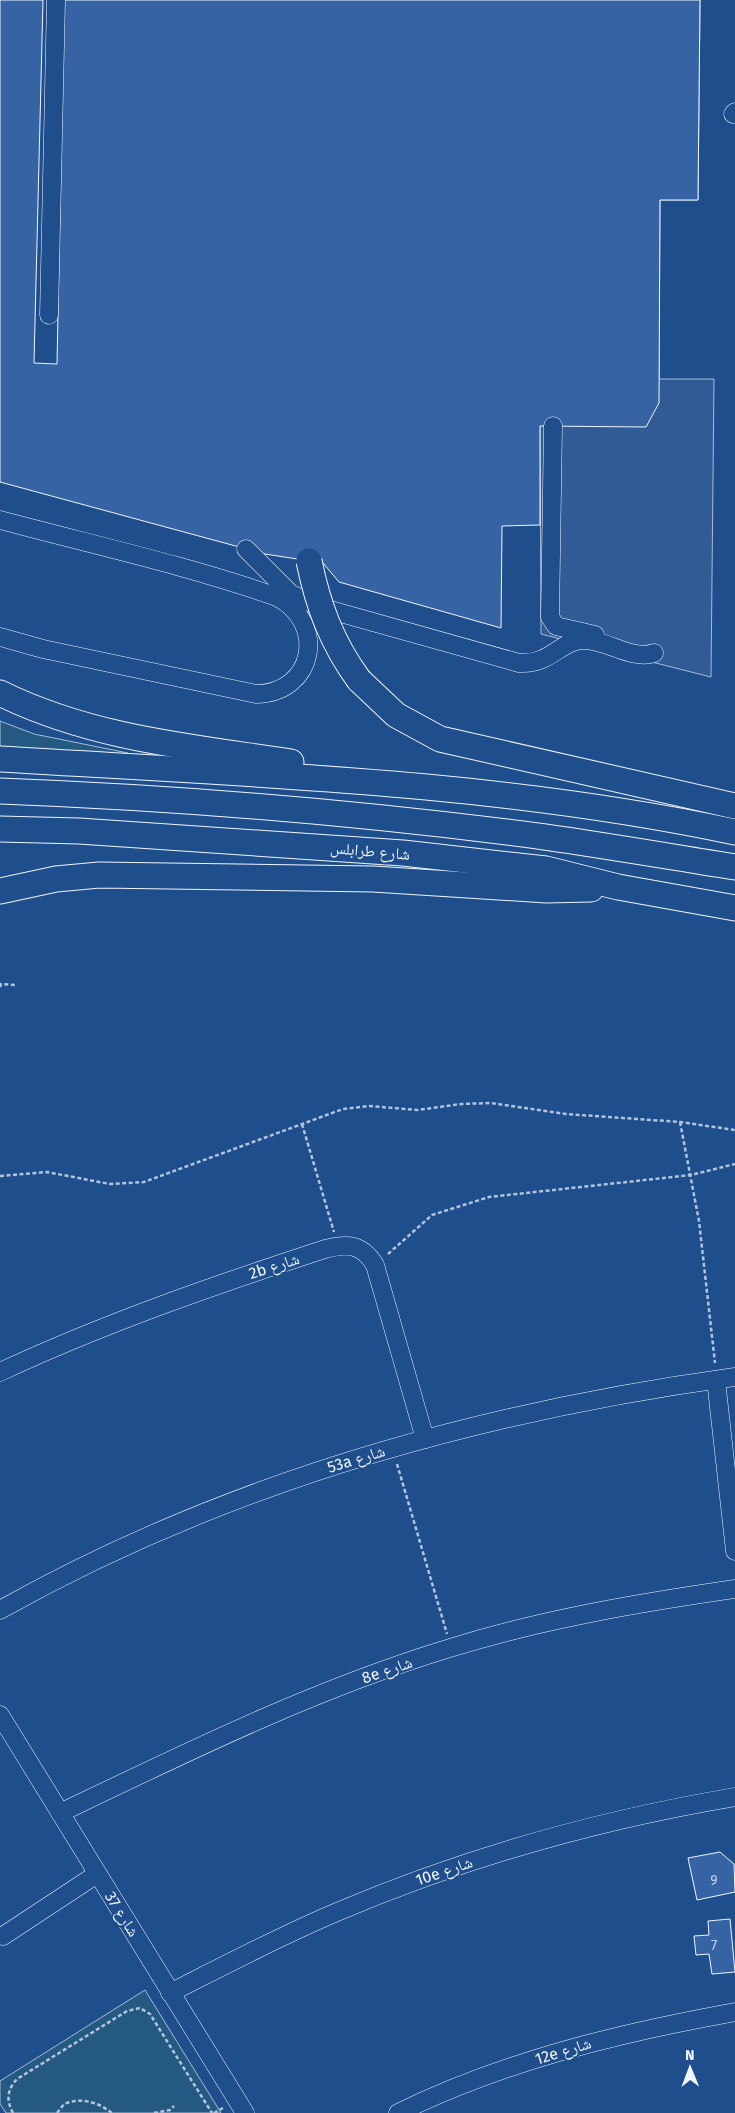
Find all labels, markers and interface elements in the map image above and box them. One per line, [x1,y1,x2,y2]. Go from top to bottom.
street label: شارع طرابلس [329,838,411,865]
street label: 2b شارع [246,1249,302,1284]
street label: 53a شارع [325,1441,387,1478]
street label: 8e شارع [359,1653,415,1688]
street label: 10e شارع [413,1852,475,1891]
house number: 9 [710,1872,718,1889]
street label: شارع 37 [100,1888,143,1941]
house number: 7 [711,1937,717,1954]
street label: 12e شارع [533,2033,594,2070]
north arrow [665,2043,715,2093]
text: N [685,2047,695,2064]

